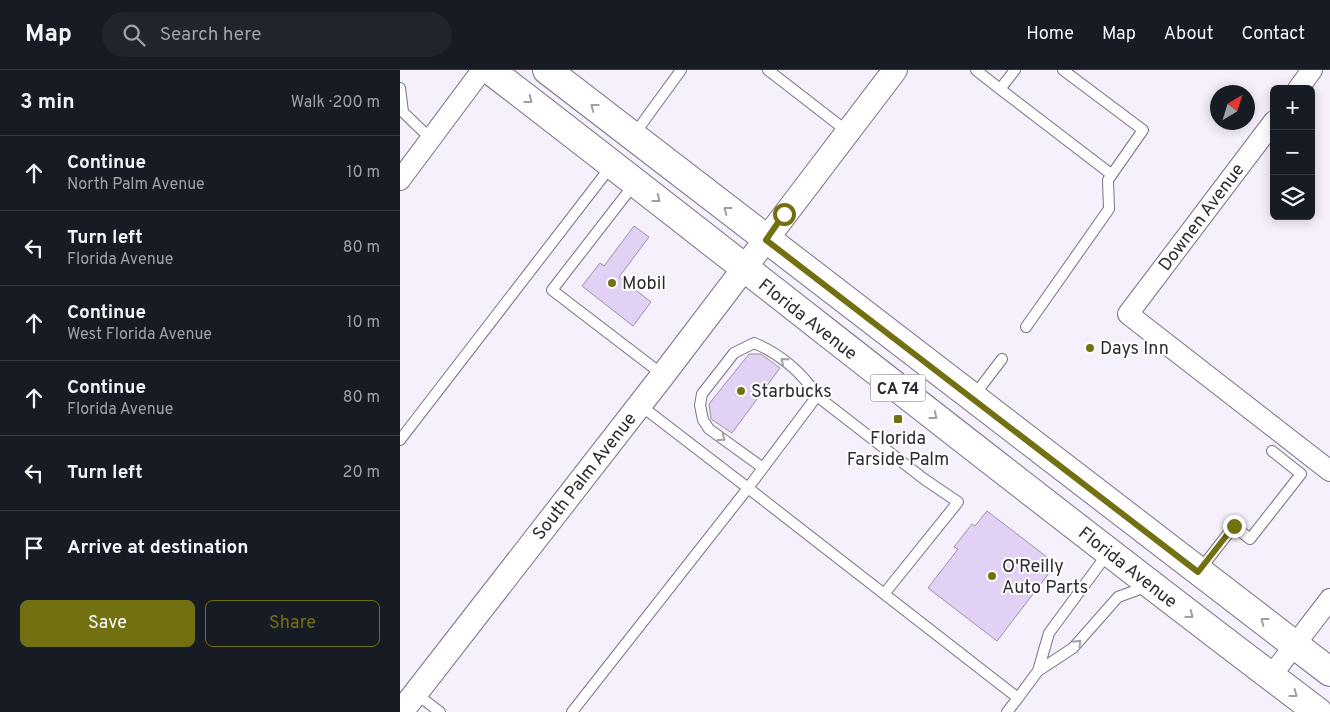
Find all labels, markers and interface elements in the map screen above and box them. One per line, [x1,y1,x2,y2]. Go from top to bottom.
search box [102,12,452,57]
text: Map [25,20,72,50]
icon: search [120,21,148,49]
text: Search here [160,23,261,47]
text: Home [1026,23,1074,46]
text: Map [1102,23,1136,46]
text: About [1164,23,1213,46]
text: Contact [1241,23,1305,46]
north arrow [1210,85,1255,130]
map controls [1270,85,1315,220]
button: + [1270,85,1315,130]
text: 3 min [20,89,75,116]
text: Walk · 200 m [291,93,380,113]
one-way arrow [523,94,532,102]
one-way arrow [591,104,600,112]
button: − [1270,130,1315,175]
text: Continue [67,151,146,175]
icon: ahead [20,159,48,187]
street label: Downen Avenue [1154,160,1250,276]
text: 10 m [346,163,380,183]
text: North Palm Avenue [67,175,205,195]
button: layers [1270,175,1315,220]
one-way arrow [652,193,661,202]
route start [773,203,796,226]
one-way arrow [724,207,733,215]
text: Turn left [67,226,143,250]
icon: left [20,234,48,262]
text: 80 m [343,238,380,258]
text: Florida Avenue [67,250,173,270]
place label: Mobil [622,273,666,296]
street label: Florida Avenue [753,274,861,366]
marker: Mobil [606,277,618,289]
text: Continue [67,301,146,325]
icon: ahead [20,309,48,337]
text: 10 m [346,313,380,333]
text: West Florida Avenue [67,325,212,345]
place label: Days Inn [1100,338,1169,361]
marker: Days Inn [1084,342,1096,354]
one-way arrow [780,358,789,367]
road number: CA 74 [870,374,926,402]
text: Continue [67,376,146,400]
place label: Starbucks [751,381,832,404]
icon: ahead [20,384,48,412]
marker: Starbucks [735,385,747,397]
text: 80 m [343,388,380,408]
text: Florida Avenue [67,400,173,420]
street label: South Palm Avenue [528,409,642,545]
one-way arrow [928,411,937,419]
marker: Florida Farside Palm [892,413,904,425]
place label: Florida Farside Palm [847,428,949,472]
one-way arrow [716,432,726,441]
icon: left [20,459,48,487]
text: Turn left [67,461,143,485]
text: 20 m [343,463,380,483]
route end [1223,515,1246,538]
street label: Florida Avenue [1073,522,1181,614]
icon: arrive [20,534,48,562]
text: Arrive at destination [67,536,248,560]
place label: O'Reilly Auto Parts [1002,556,1088,600]
marker: O'Reilly Auto Parts [986,570,998,582]
button: Save [20,600,195,647]
button: Share [205,600,380,647]
one-way arrow [1184,609,1193,617]
one-way arrow [1261,619,1270,627]
one-way arrow [1072,639,1081,648]
one-way arrow [1288,688,1298,697]

